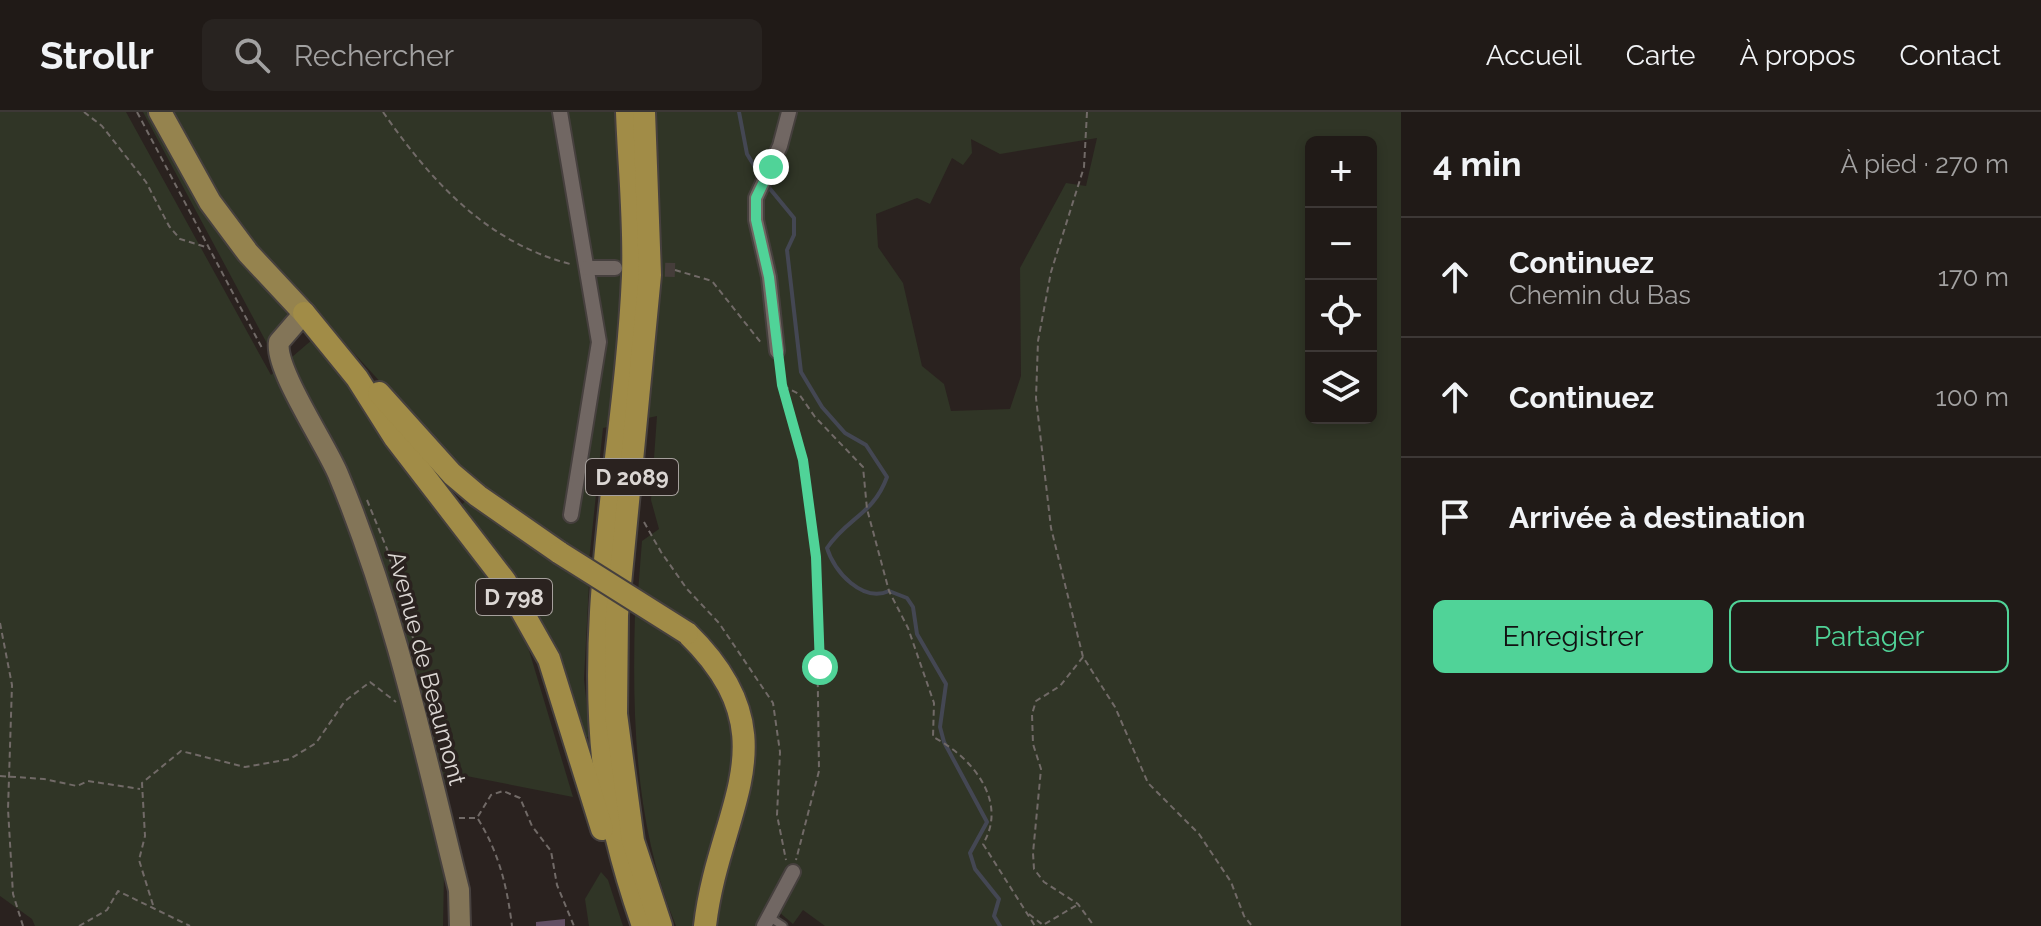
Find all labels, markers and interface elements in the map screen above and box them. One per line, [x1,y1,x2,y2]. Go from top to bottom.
search box [202,19,762,91]
text: Strollr [40,33,154,78]
icon: search [230,33,274,77]
text: Rechercher [294,38,454,73]
text: Accueil [1486,39,1582,72]
text: Carte [1626,39,1696,72]
text: À propos [1740,39,1856,72]
text: Contact [1900,39,2001,72]
map controls [1305,136,1377,424]
button: + [1305,136,1377,208]
text: 4 min [1433,144,1521,184]
route end [753,149,789,185]
text: À pied · 270 m [1840,149,2009,179]
button: − [1305,208,1377,280]
text: Continuez [1509,245,1654,280]
icon: ahead [1433,255,1477,299]
text: 170 m [1938,262,2009,292]
button: locate [1305,280,1377,352]
text: Chemin du Bas [1509,280,1691,310]
button: layers [1305,352,1377,424]
icon: ahead [1433,375,1477,419]
text: Continuez [1509,380,1654,415]
text: 100 m [1936,382,2009,412]
road number: D 2089 [586,459,678,495]
icon: arrive [1433,495,1477,539]
text: Arrivée à destination [1509,500,1805,535]
street label: Avenue de Beaumont [382,548,472,788]
road number: D 798 [476,579,552,615]
button: Enregistrer [1433,600,1713,673]
button: Partager [1729,600,2009,673]
route start [802,649,838,685]

